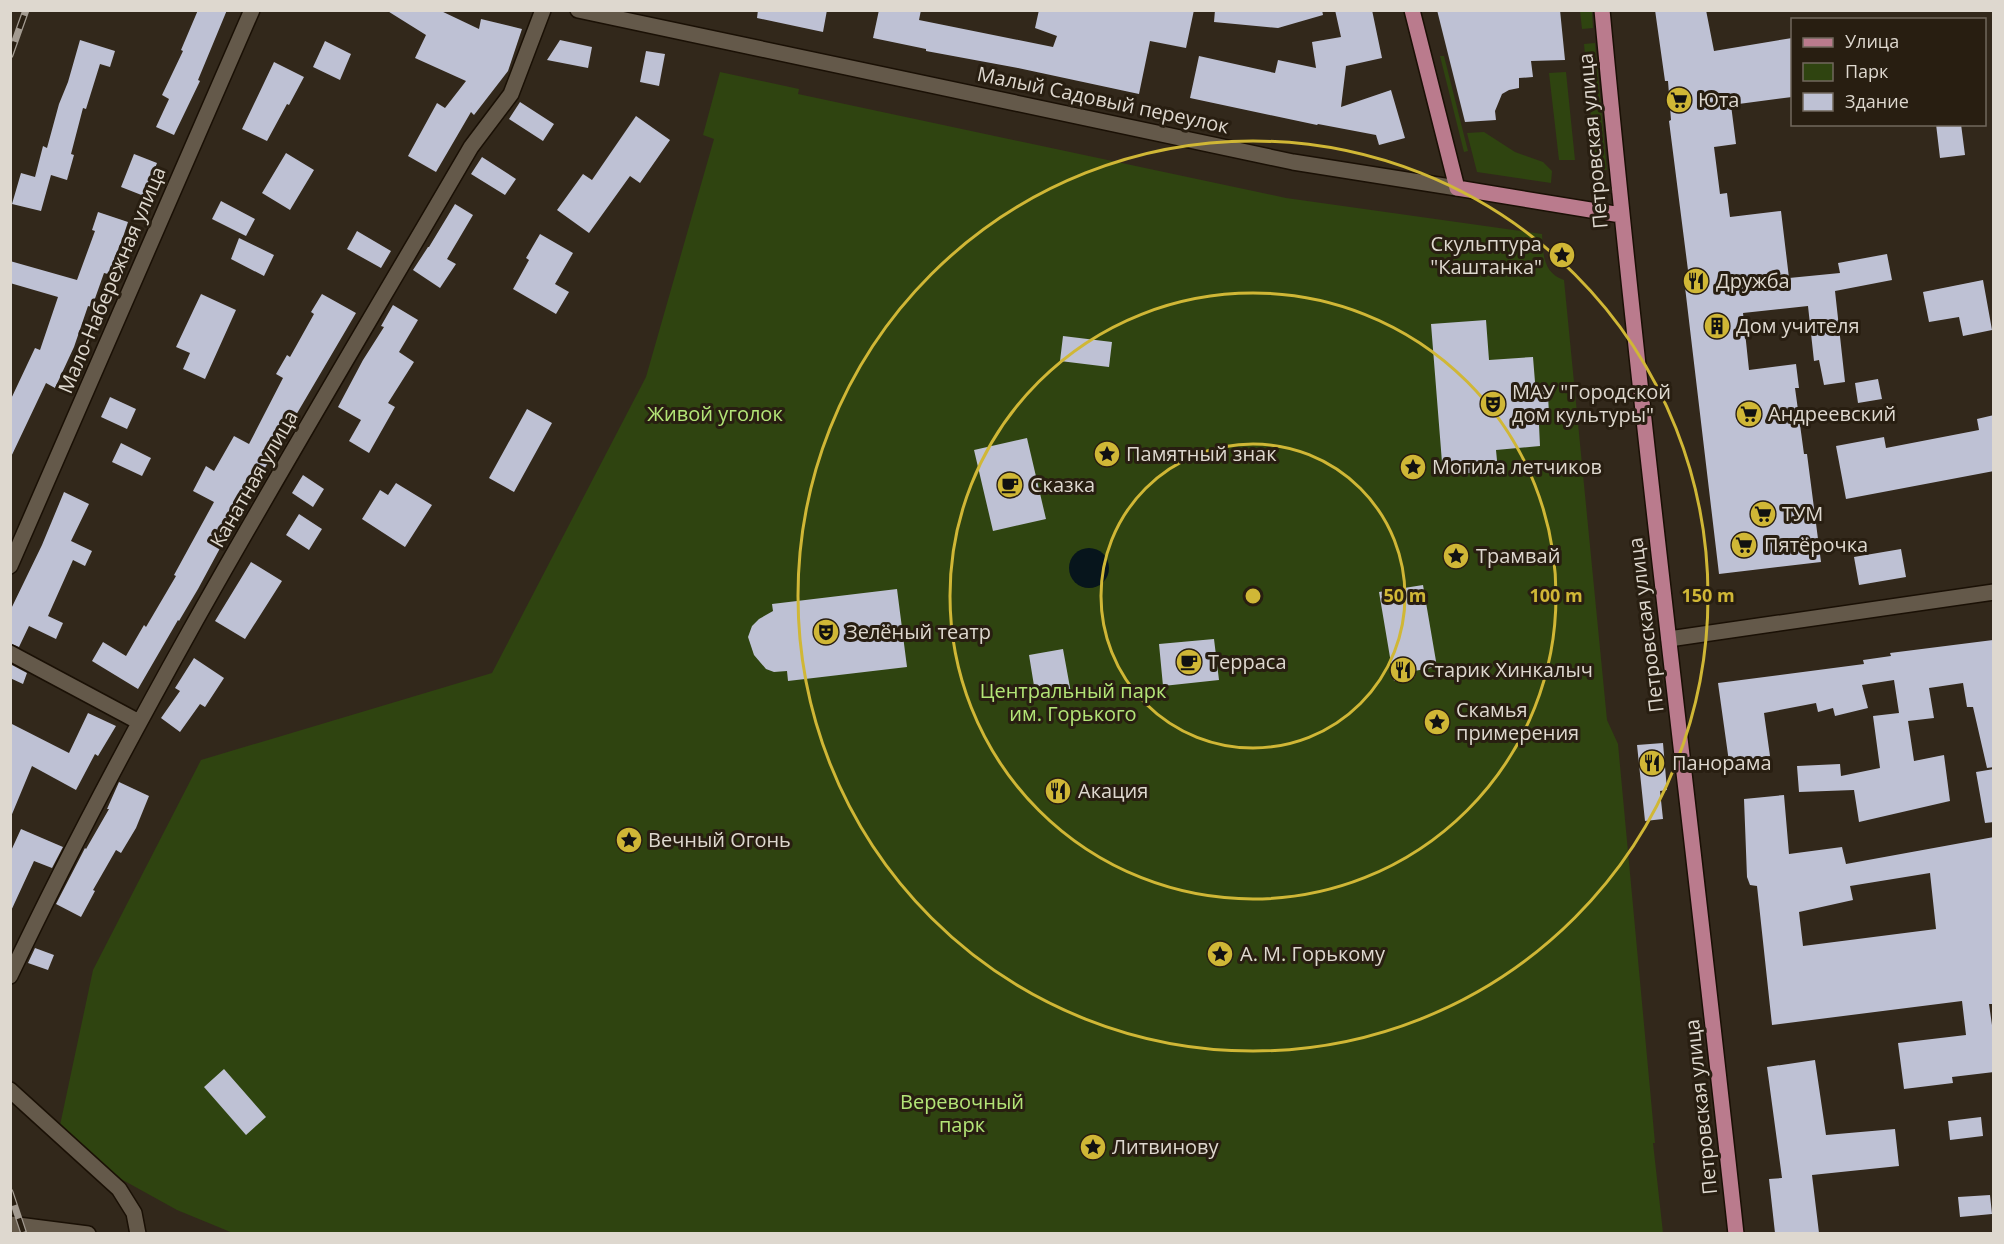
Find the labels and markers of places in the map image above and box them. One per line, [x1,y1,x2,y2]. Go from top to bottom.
supermarket icon: Юта [1664,85,1694,115]
place label: Юта [1698,86,1739,113]
place label: Скульптура "Каштанка" [1430,230,1542,280]
place icon: Скульптура "Каштанка" [1547,240,1577,270]
restaurant icon: Дружба [1681,266,1711,296]
place label: Дружба [1716,267,1790,294]
building icon: Дом учителя [1702,311,1732,341]
place label: Дом учителя [1736,312,1860,339]
place label: МАУ "Городской дом культуры" [1512,378,1671,428]
theatre icon: МАУ "Городской дом культуры" [1478,389,1508,419]
supermarket icon: Андреевский [1734,399,1764,429]
place label: Андреевский [1768,400,1896,427]
place icon: Памятный знак [1092,439,1122,469]
place label: Памятный знак [1126,440,1277,467]
place icon: Могила летчиков [1398,452,1428,482]
place label: Могила летчиков [1432,453,1602,480]
cafe icon: Сказка [995,470,1025,500]
place label: Сказка [1030,471,1095,498]
supermarket icon: ТУМ [1748,499,1778,529]
place label: ТУМ [1782,500,1823,527]
supermarket icon: Пятёрочка [1729,530,1759,560]
place label: Пятёрочка [1764,531,1868,558]
place icon: Трамвай [1441,541,1471,571]
place label: Трамвай [1476,542,1560,569]
centre of rings [1243,586,1263,606]
theatre icon: Зелёный театр [811,617,841,647]
place label: Зелёный театр [846,618,991,645]
cafe icon: Терраса [1174,647,1204,677]
place label: Терраса [1208,648,1287,675]
restaurant icon: Старик Хинкалыч [1388,655,1418,685]
place label: Старик Хинкалыч [1422,656,1593,683]
place label: Скамья примерения [1456,696,1579,746]
place icon: Скамья примерения [1422,707,1452,737]
restaurant icon: Панорама [1637,748,1667,778]
place label: Панорама [1672,749,1772,776]
restaurant icon: Акация [1043,776,1073,806]
place label: Акация [1078,777,1148,804]
place icon: Вечный Огонь [614,825,644,855]
place label: Вечный Огонь [648,826,791,853]
place icon: А. М. Горькому [1205,939,1235,969]
place label: А. М. Горькому [1240,940,1386,967]
place icon: Литвинову [1078,1132,1108,1162]
place label: Литвинову [1112,1133,1220,1160]

